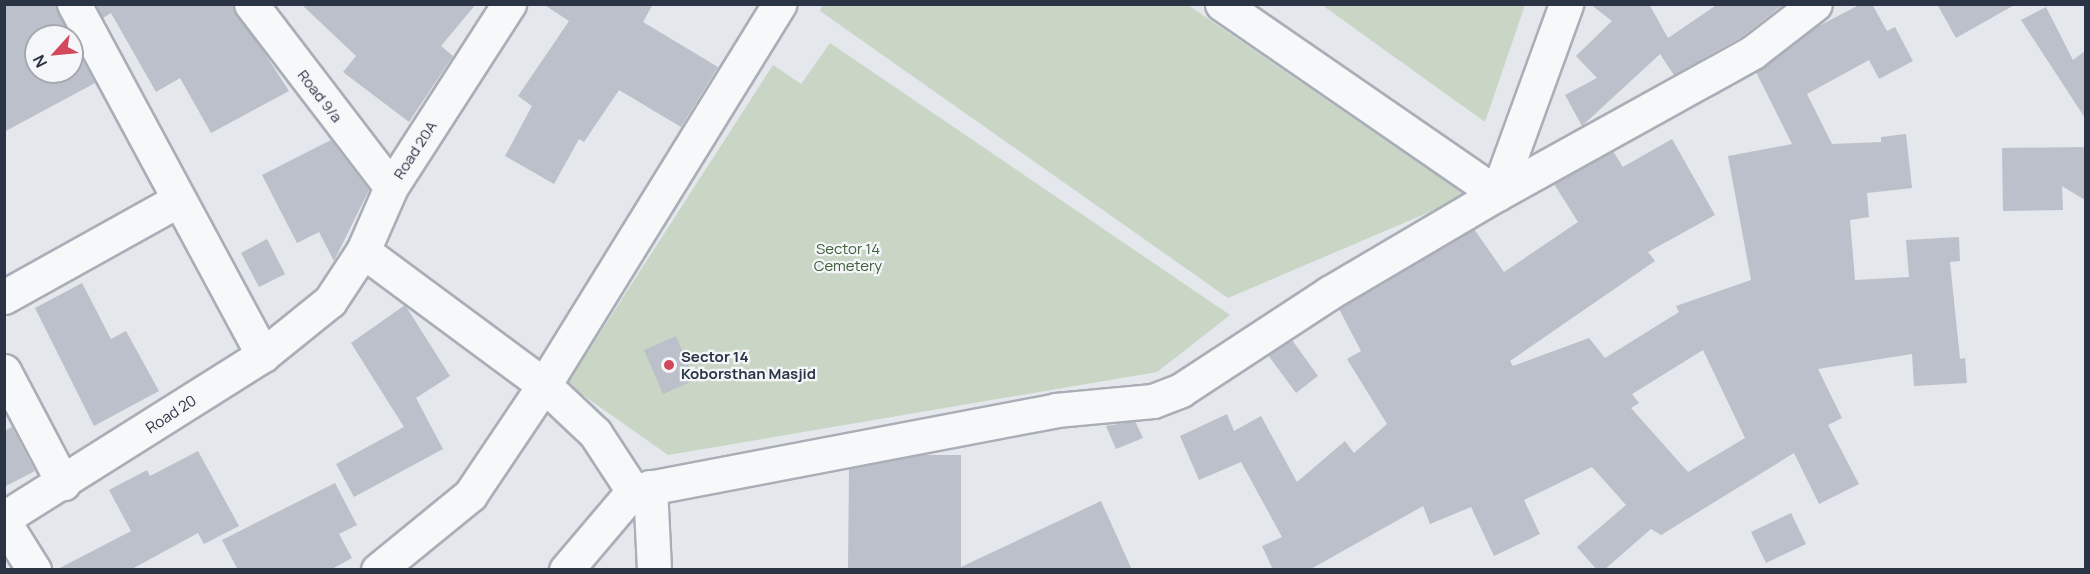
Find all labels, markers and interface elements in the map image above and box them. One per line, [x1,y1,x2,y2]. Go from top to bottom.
north arrow [24,24,84,84]
text: N [27,51,52,71]
street label: Road 9/a [294,66,346,126]
street label: Road 20A [390,118,440,182]
park label: Sector 14 Cemetery [814,239,882,274]
place label: Sector 14 Koborsthan Masjid [681,347,816,382]
marker: Sector 14 Koborsthan Masjid [662,358,676,372]
street label: Road 20 [143,391,199,437]

